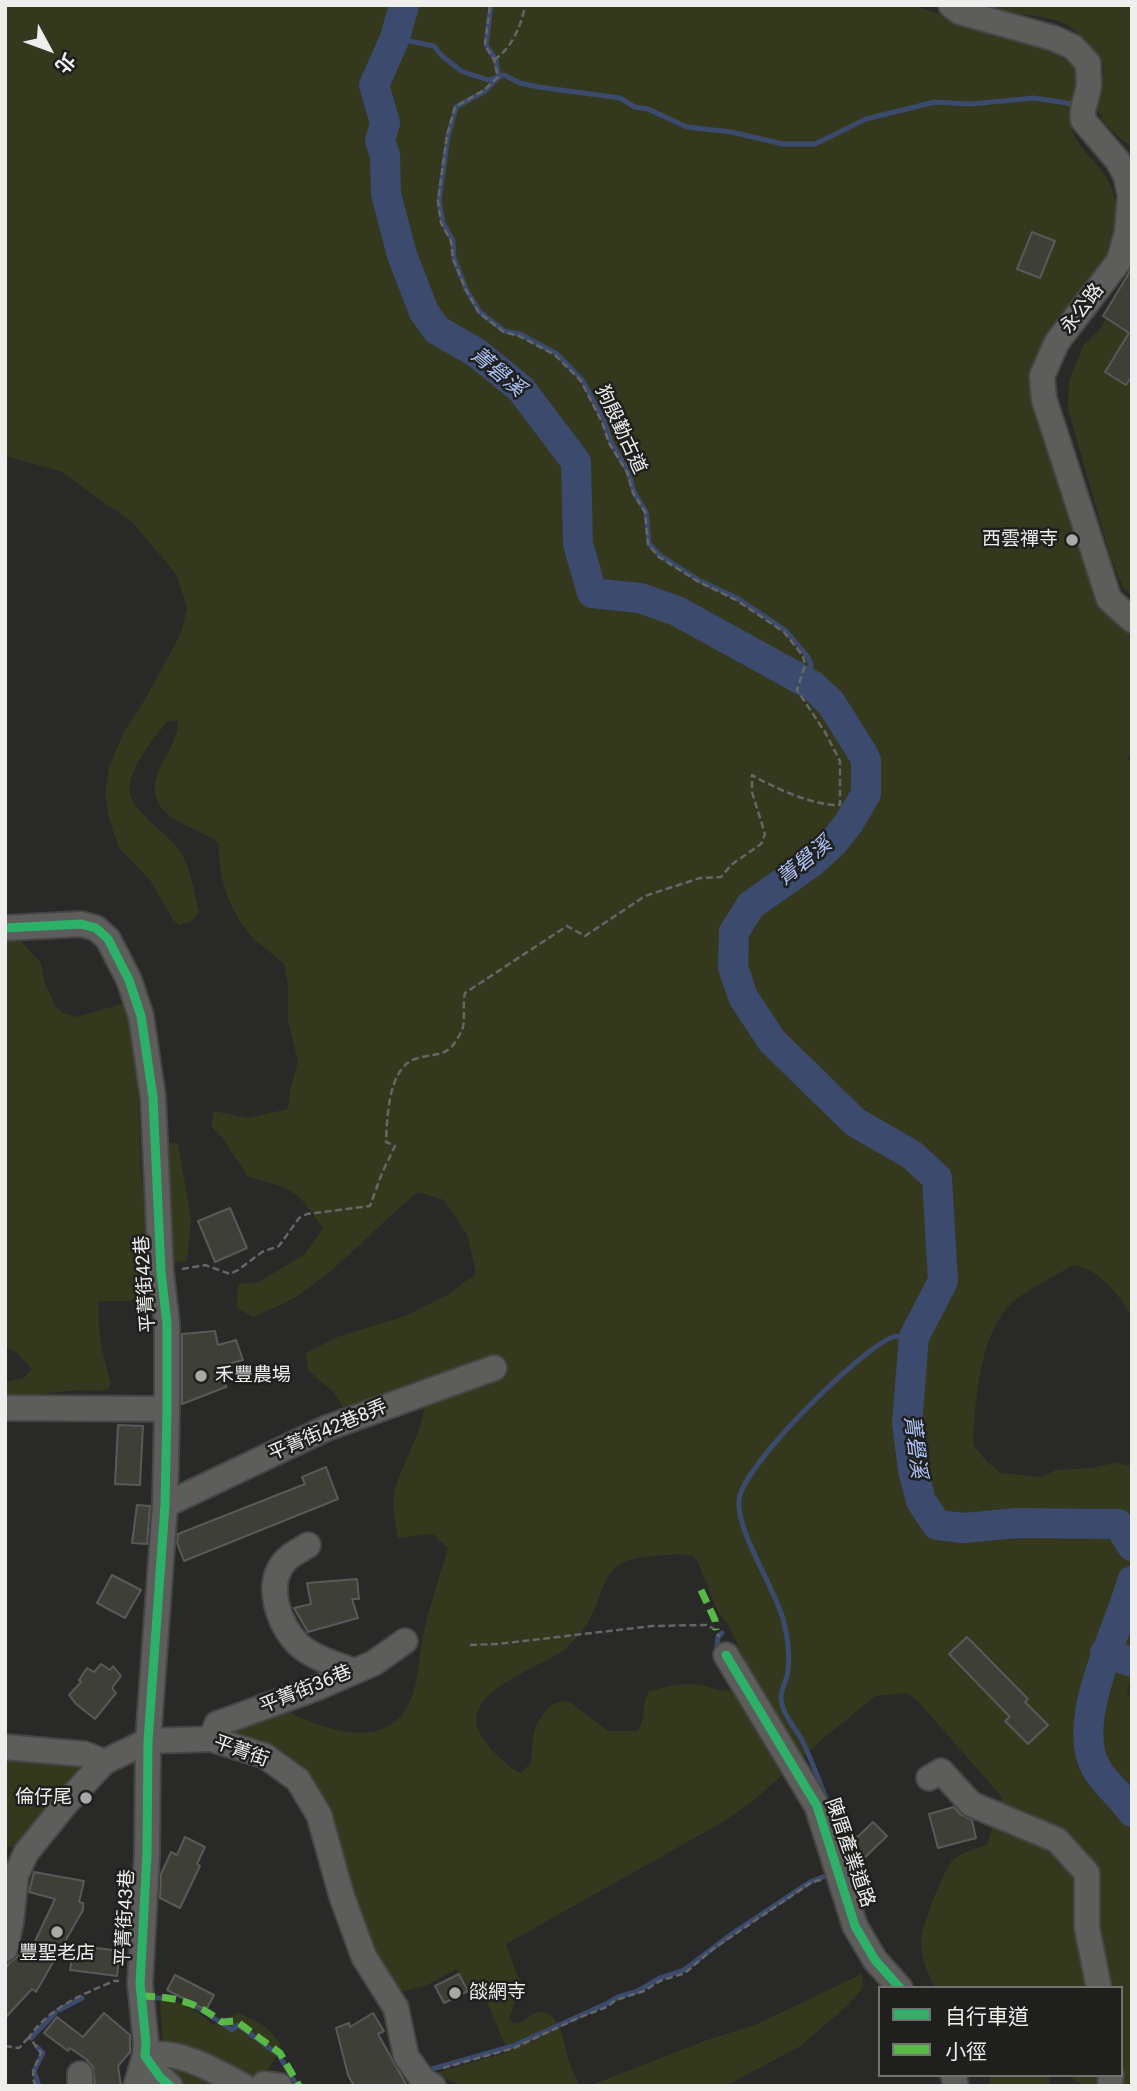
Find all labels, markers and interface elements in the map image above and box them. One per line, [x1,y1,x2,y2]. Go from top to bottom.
north arrow [14,14,84,84]
text: 北 [50,48,80,78]
street label: 永公路 [1056,280,1110,338]
water label: 菁礐溪 [465,343,529,403]
street label: 狗殷勤古道 [590,382,650,478]
place label: 西雲禪寺 [982,529,1058,551]
marker: 西雲禪寺 [1064,532,1080,548]
water label: 菁礐溪 [773,832,837,892]
street label: 平菁街42巷 [131,1235,161,1333]
place label: 禾豐農場 [215,1365,291,1387]
marker: 禾豐農場 [193,1368,209,1384]
street label: 平菁街42巷8弄 [265,1396,391,1466]
water label: 菁礐溪 [898,1414,930,1480]
street label: 平菁街36巷 [257,1661,355,1719]
street label: 平菁街 [210,1732,272,1772]
place label: 倫仔尾 [15,1787,72,1809]
marker: 倫仔尾 [78,1790,94,1806]
street label: 陳厝產業道路 [820,1795,878,1911]
street label: 平菁街43巷 [112,1869,140,1967]
marker: 豐聖老店 [49,1924,65,1940]
place label: 豐聖老店 [19,1943,95,1965]
place label: 燄網寺 [469,1982,526,2004]
marker: 燄網寺 [447,1985,463,2001]
legend [878,1986,1123,2077]
text: 自行車道 [945,2005,1029,2029]
text: 小徑 [945,2040,987,2064]

